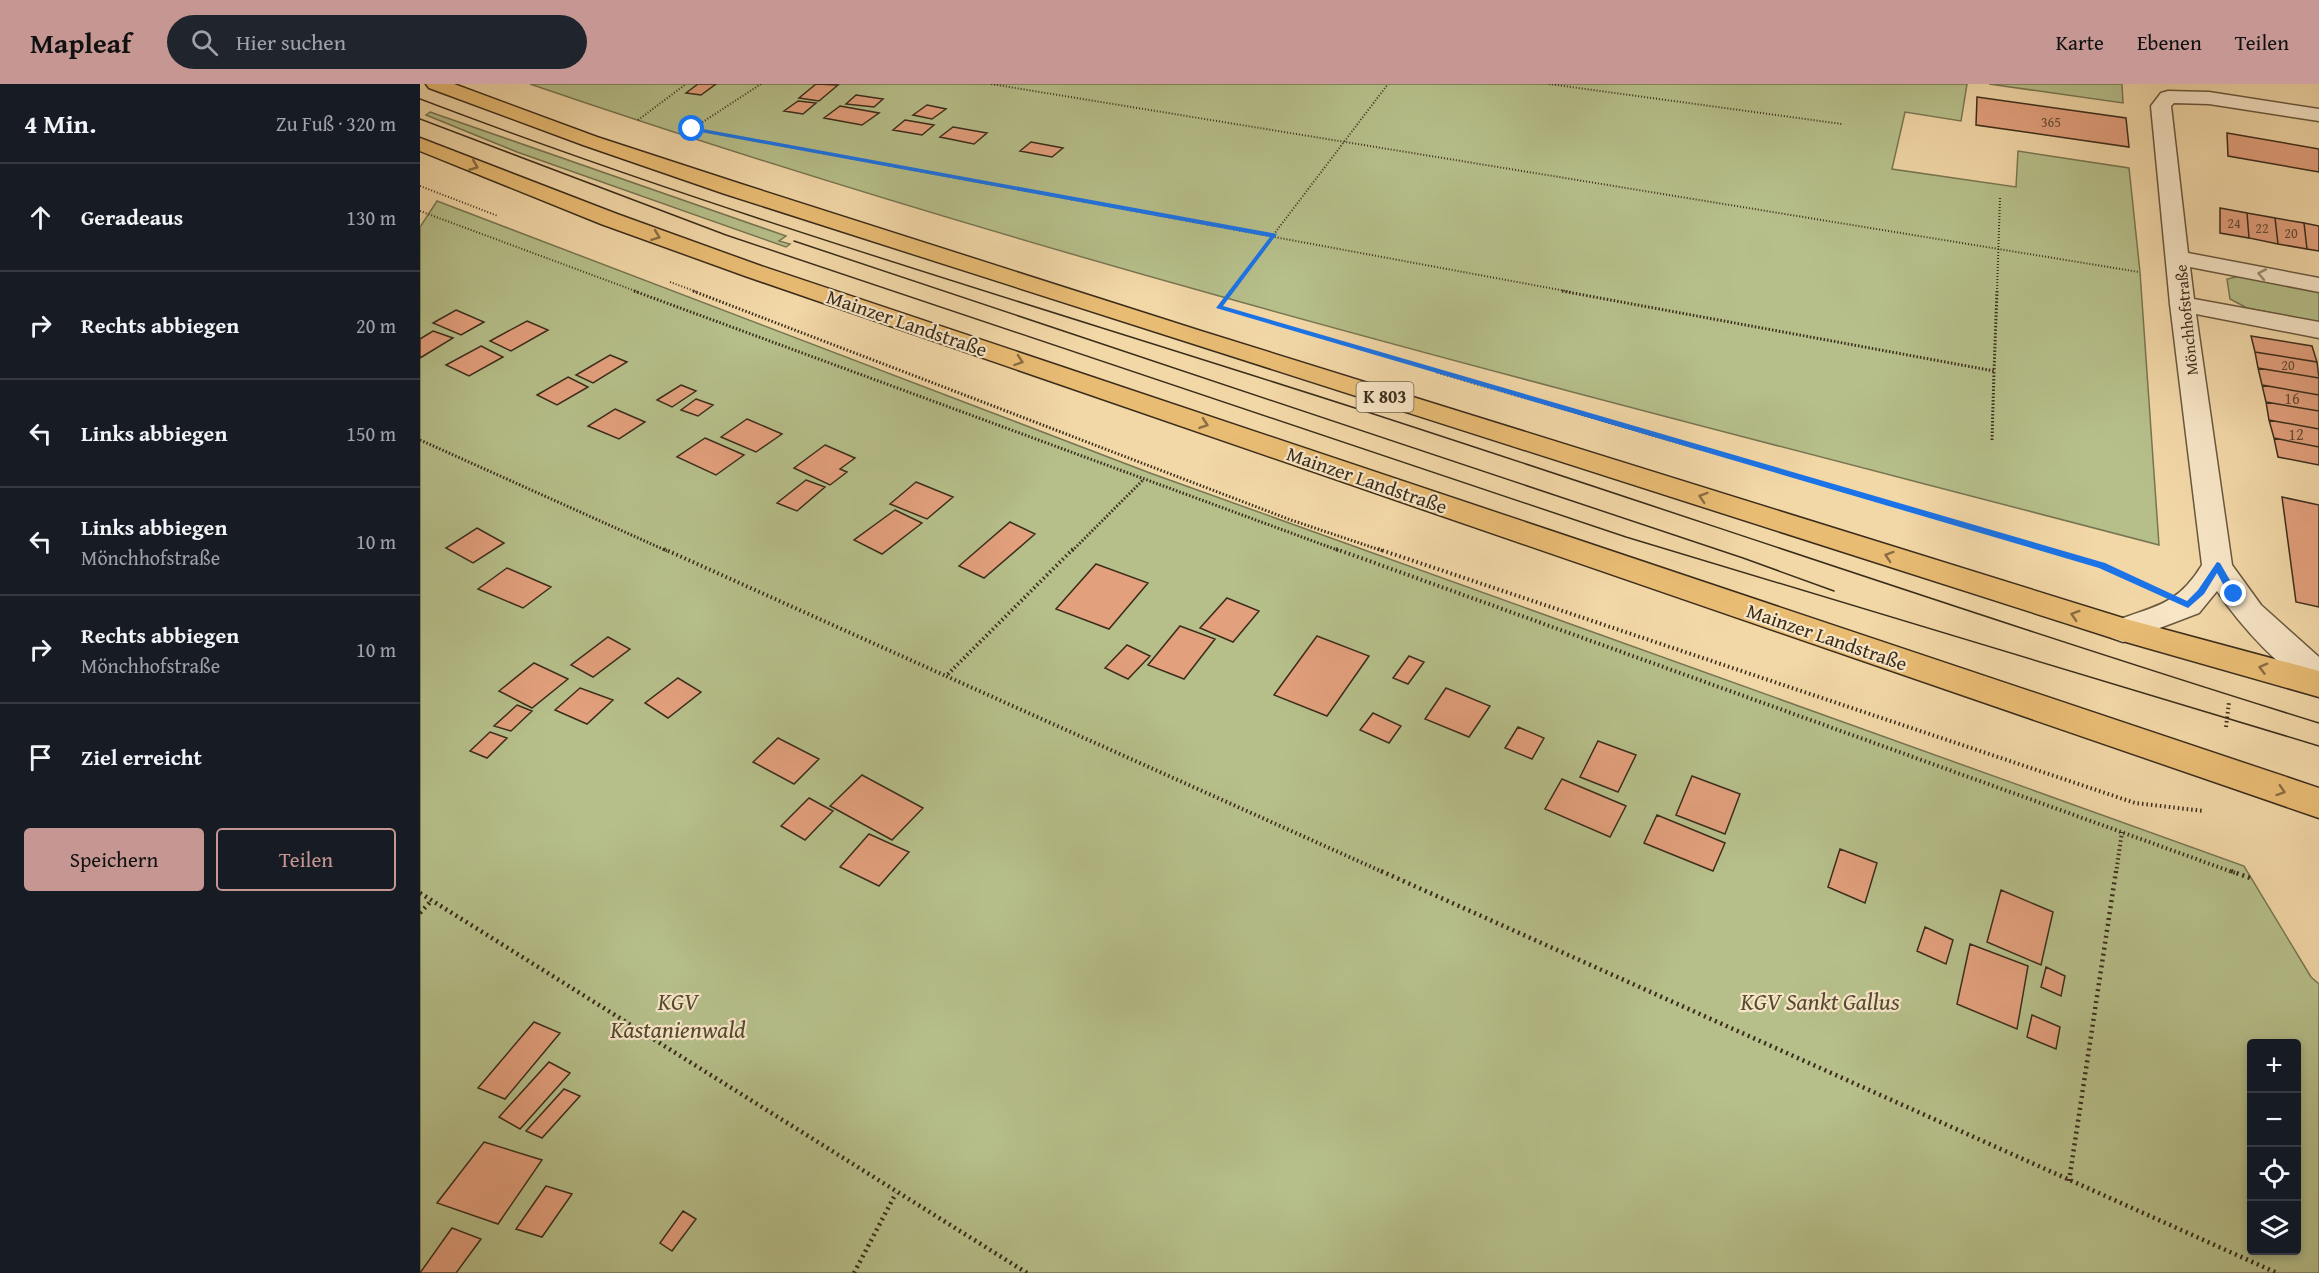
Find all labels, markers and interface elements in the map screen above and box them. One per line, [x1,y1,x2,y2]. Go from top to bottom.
search box [167,15,587,69]
text: Mapleaf [30,22,131,63]
icon: search [188,26,221,59]
text: Hier suchen [236,26,346,58]
text: Karte [2056,27,2104,58]
text: Ebenen [2137,27,2202,58]
text: Teilen [2235,27,2289,58]
text: 4 Min. [24,104,96,143]
text: Zu Fuß · 320 m [276,109,396,138]
house number: 365 [2041,112,2061,132]
route start [678,115,704,141]
one-way arrow [468,159,479,171]
icon: ahead [24,201,57,234]
text: Geradeaus [81,201,183,233]
text: 130 m [346,203,396,232]
house number: 24 [2227,213,2241,233]
house number: 22 [2255,218,2269,238]
house number: 20 [2284,223,2298,243]
one-way arrow [650,228,661,241]
street label: Mönchhofstraße [2168,263,2204,377]
one-way arrow [2257,268,2267,281]
street label: Mainzer Landstraße [823,281,991,364]
icon: right [24,309,57,342]
text: Rechts abbiegen [81,309,239,341]
text: 20 m [356,311,396,340]
one-way arrow [1013,354,1024,367]
house number: 20 [2281,355,2295,375]
road number: K 803 [1356,382,1414,412]
house number: 16 [2284,386,2300,410]
icon: left [24,417,57,450]
text: Links abbiegen [81,417,227,449]
one-way arrow [1198,417,1209,430]
text: 150 m [346,419,396,448]
house number: 12 [2288,422,2304,446]
street label: Mainzer Landstraße [1283,438,1451,521]
one-way arrow [1698,492,1709,505]
text: Links abbiegen [81,511,227,543]
icon: left [24,525,57,558]
text: 10 m [356,527,396,556]
text: Mönchhofstraße [81,543,220,572]
one-way arrow [1884,551,1895,563]
route end [2220,580,2246,606]
street label: Mainzer Landstraße [1743,595,1911,678]
one-way arrow [2070,610,2081,622]
text: Rechts abbiegen [81,619,239,651]
icon: right [24,633,57,666]
text: 10 m [356,635,396,664]
text: Mönchhofstraße [81,651,220,680]
one-way arrow [2258,663,2268,676]
icon: arrive [24,741,57,774]
text: Ziel erreicht [81,741,202,773]
one-way arrow [2275,784,2286,796]
button: Speichern [24,828,204,891]
button: Teilen [216,828,396,891]
park label: KGV Kastanienwald [609,984,746,1047]
park label: KGV Sankt Gallus [1739,984,1900,1019]
map controls [2247,1039,2301,1255]
button: + [2247,1039,2301,1093]
button: − [2247,1093,2301,1147]
button: locate [2247,1147,2301,1201]
button: layers [2247,1201,2301,1255]

